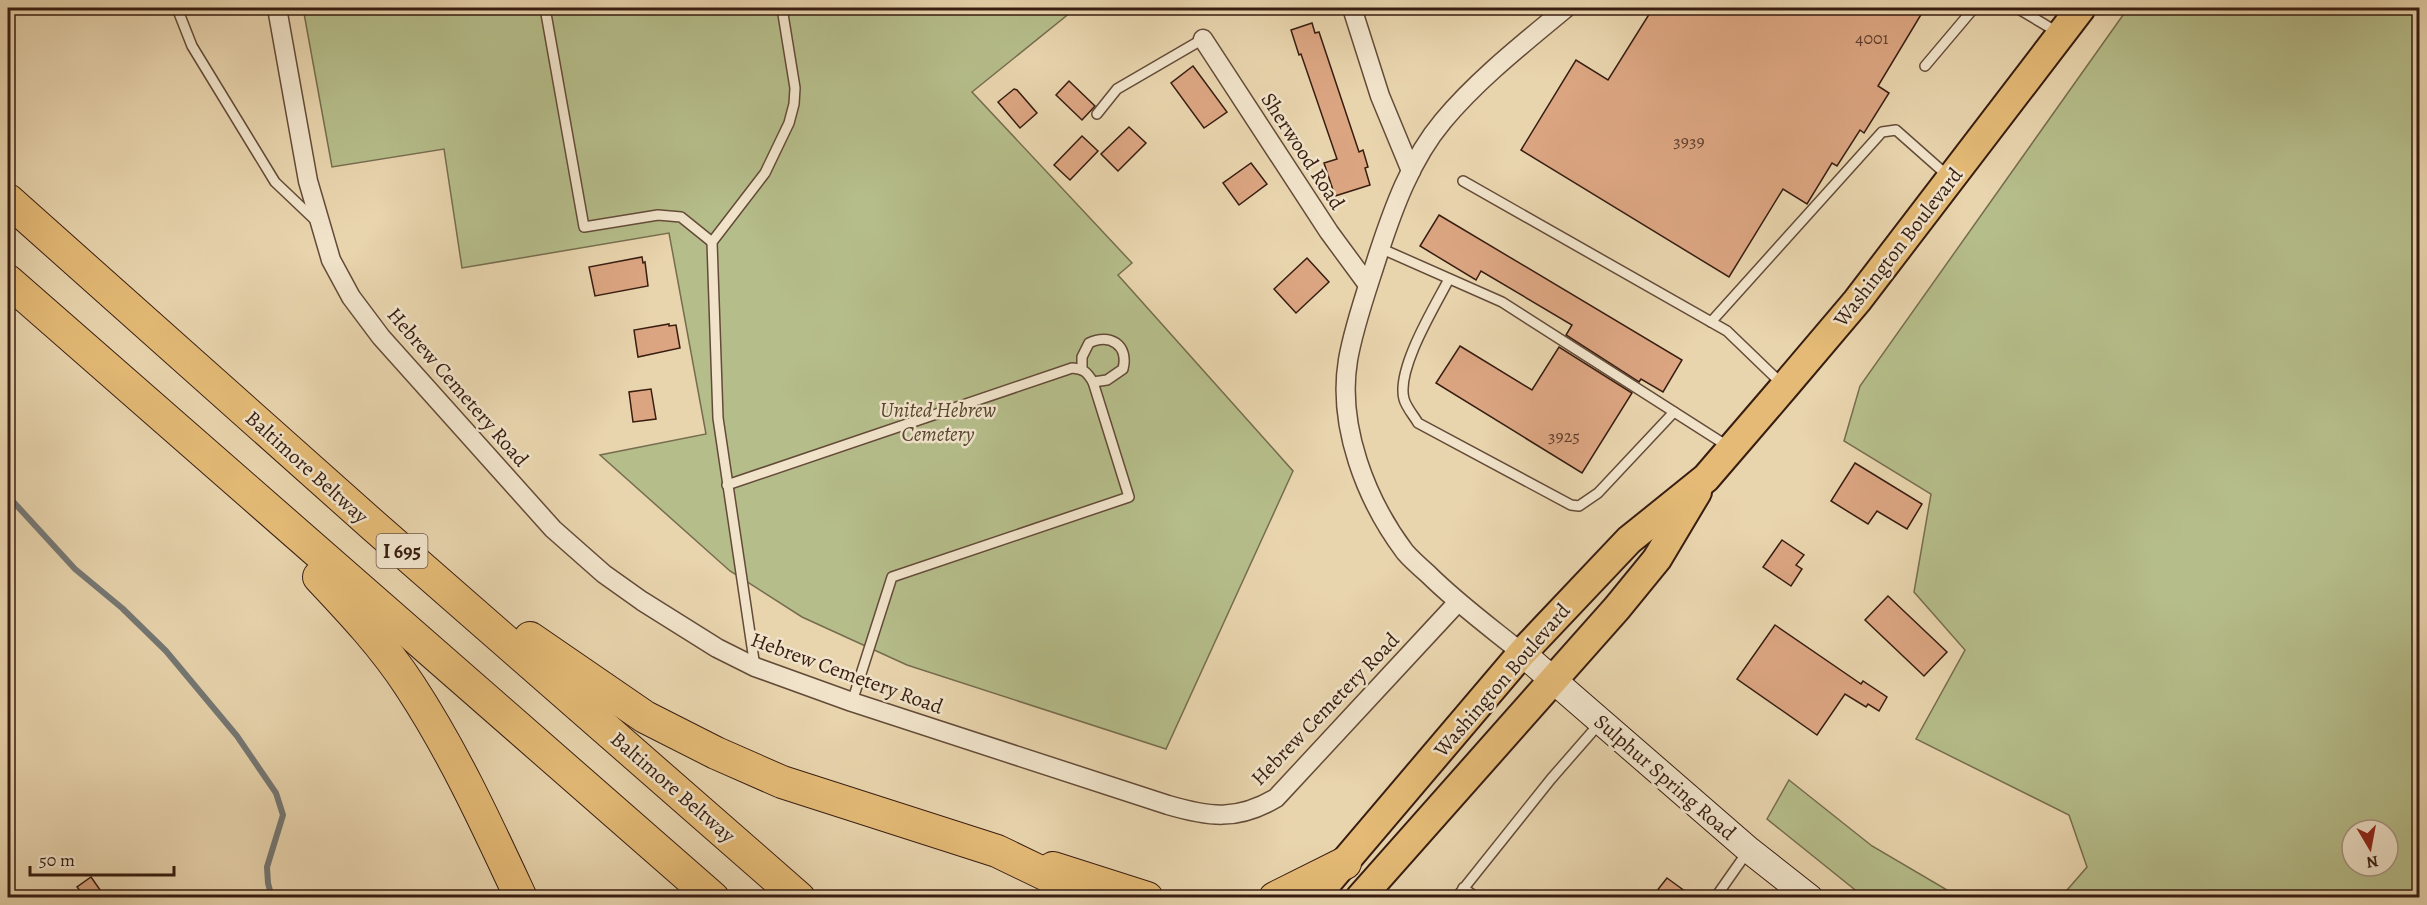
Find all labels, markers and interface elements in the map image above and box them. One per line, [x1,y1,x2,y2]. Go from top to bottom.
house number: 4001 [1855,26,1889,50]
street label: Sherwood Road [1255,87,1352,216]
house number: 3939 [1673,129,1705,153]
street label: Washington Boulevard [1826,161,1969,333]
street label: Hebrew Cemetery Road [381,301,536,473]
park label: United Hebrew Cemetery [880,396,996,448]
street label: Baltimore Beltway [239,404,375,530]
house number: 3925 [1548,424,1580,448]
road number: I 695 [376,534,428,568]
street label: Washington Boulevard [1427,597,1577,763]
street label: Hebrew Cemetery Road [747,625,948,721]
street label: Hebrew Cemetery Road [1245,626,1406,792]
street label: Sulphur Spring Road [1588,708,1742,847]
street label: Baltimore Beltway [605,725,742,849]
north arrow [2340,818,2400,878]
scale bar [30,839,174,877]
text: 50 m [39,848,75,872]
text: N [2364,850,2380,874]

